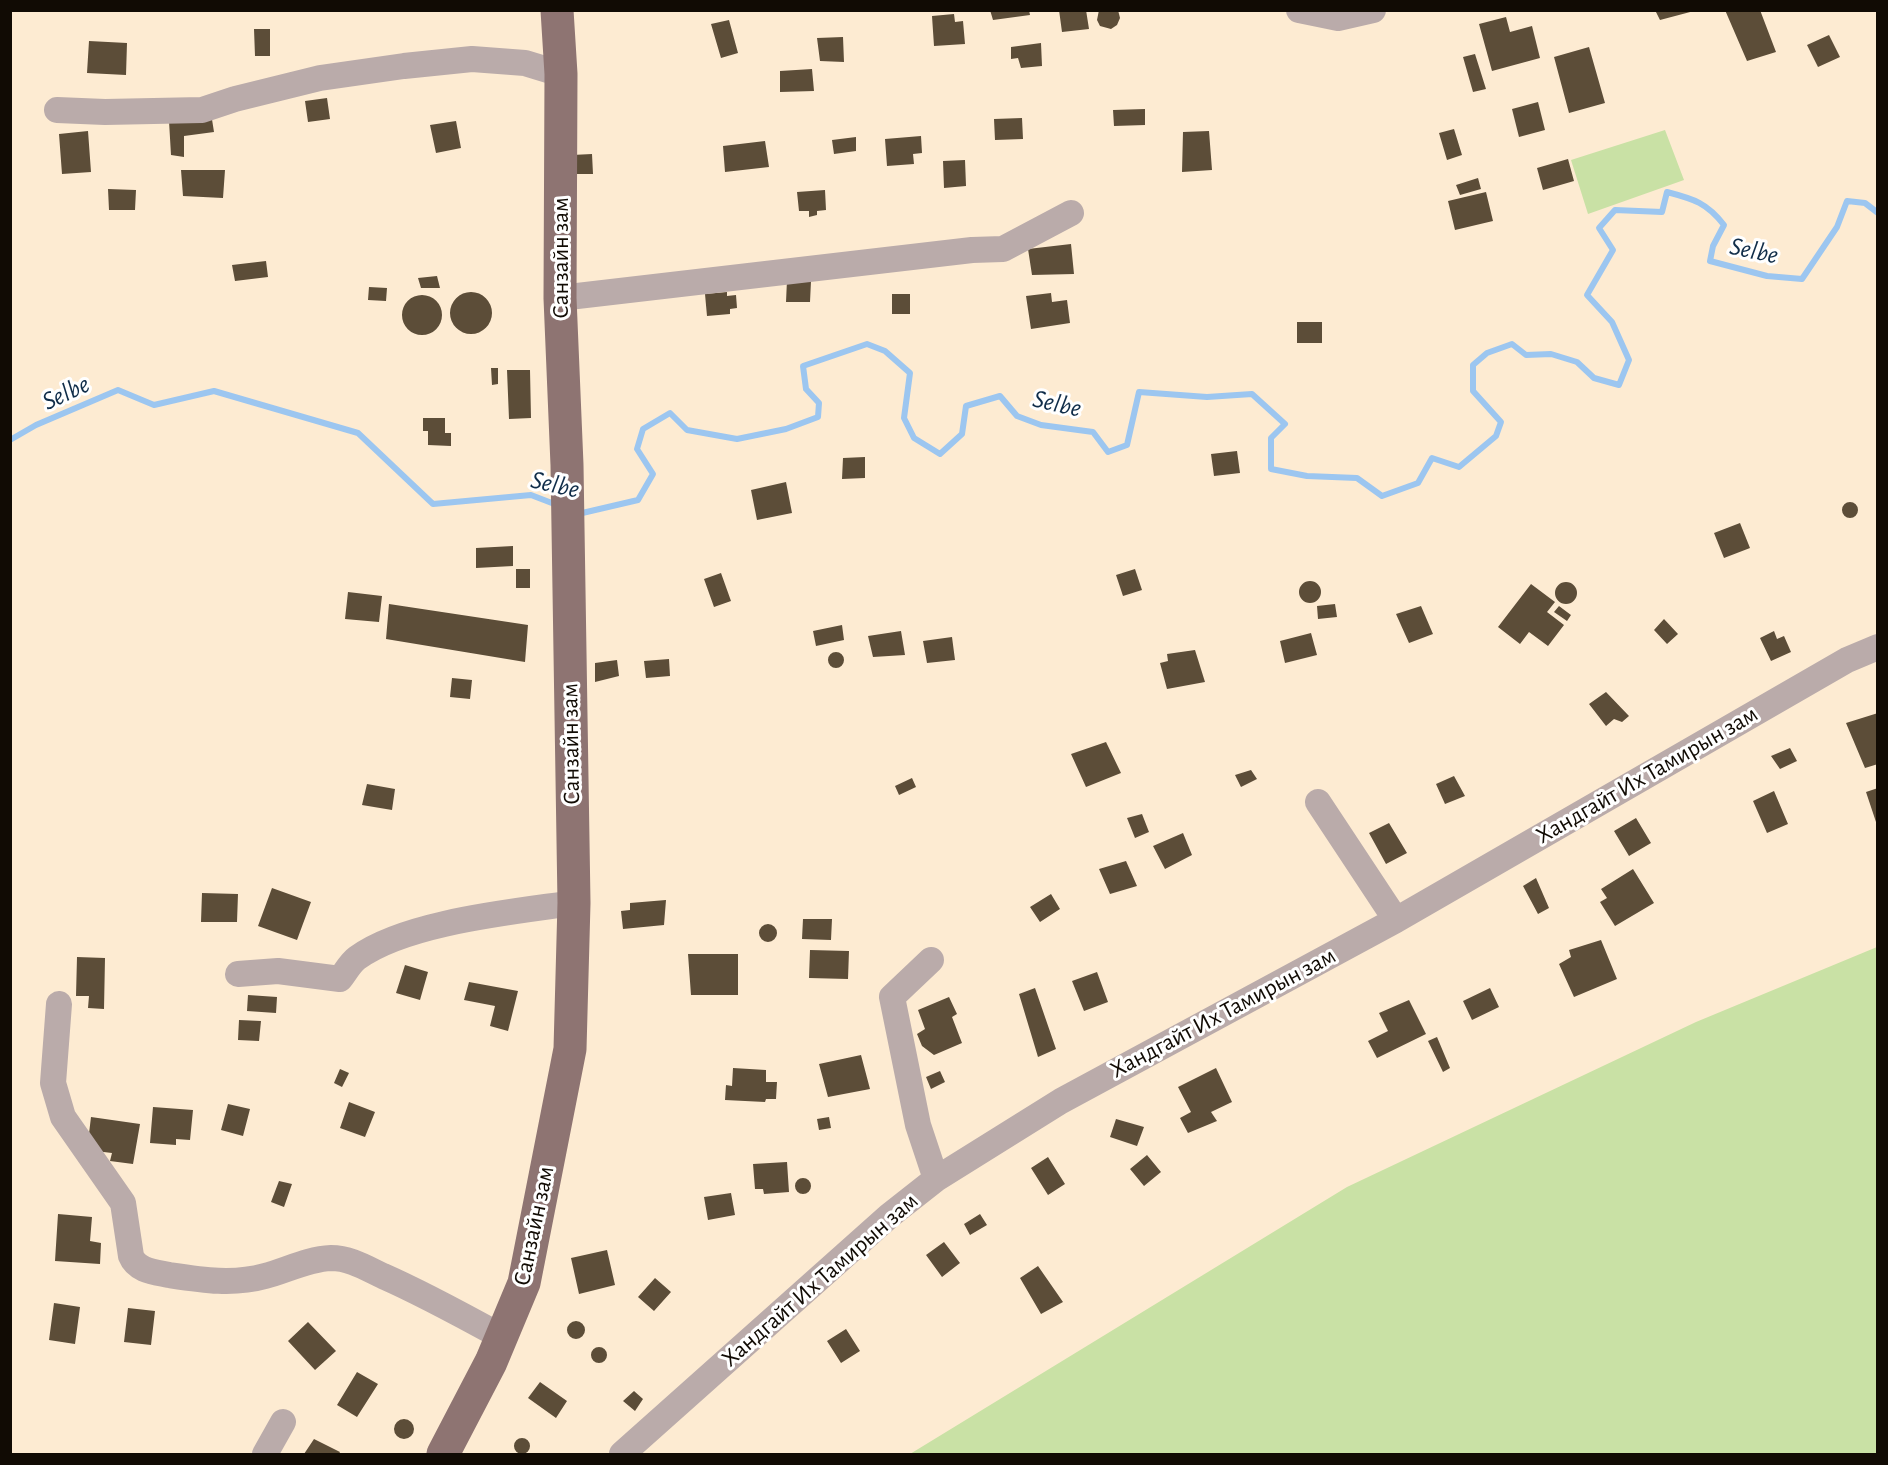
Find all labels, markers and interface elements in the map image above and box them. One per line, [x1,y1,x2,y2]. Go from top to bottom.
street label: Санзайн зам [547,197,575,319]
water label: Selbe [1727,231,1781,271]
water label: Selbe [37,369,95,417]
water label: Selbe [1030,383,1084,425]
water label: Selbe [528,464,582,506]
street label: Санзайн зам [556,683,586,805]
street label: Хандгайт Их Тамирын зам [1531,700,1763,850]
street label: Хандгайт Их Тамирын зам [1105,941,1341,1085]
street label: Санзайн зам [507,1163,561,1289]
street label: Хандгайт Их Тамирын зам [716,1187,924,1373]

